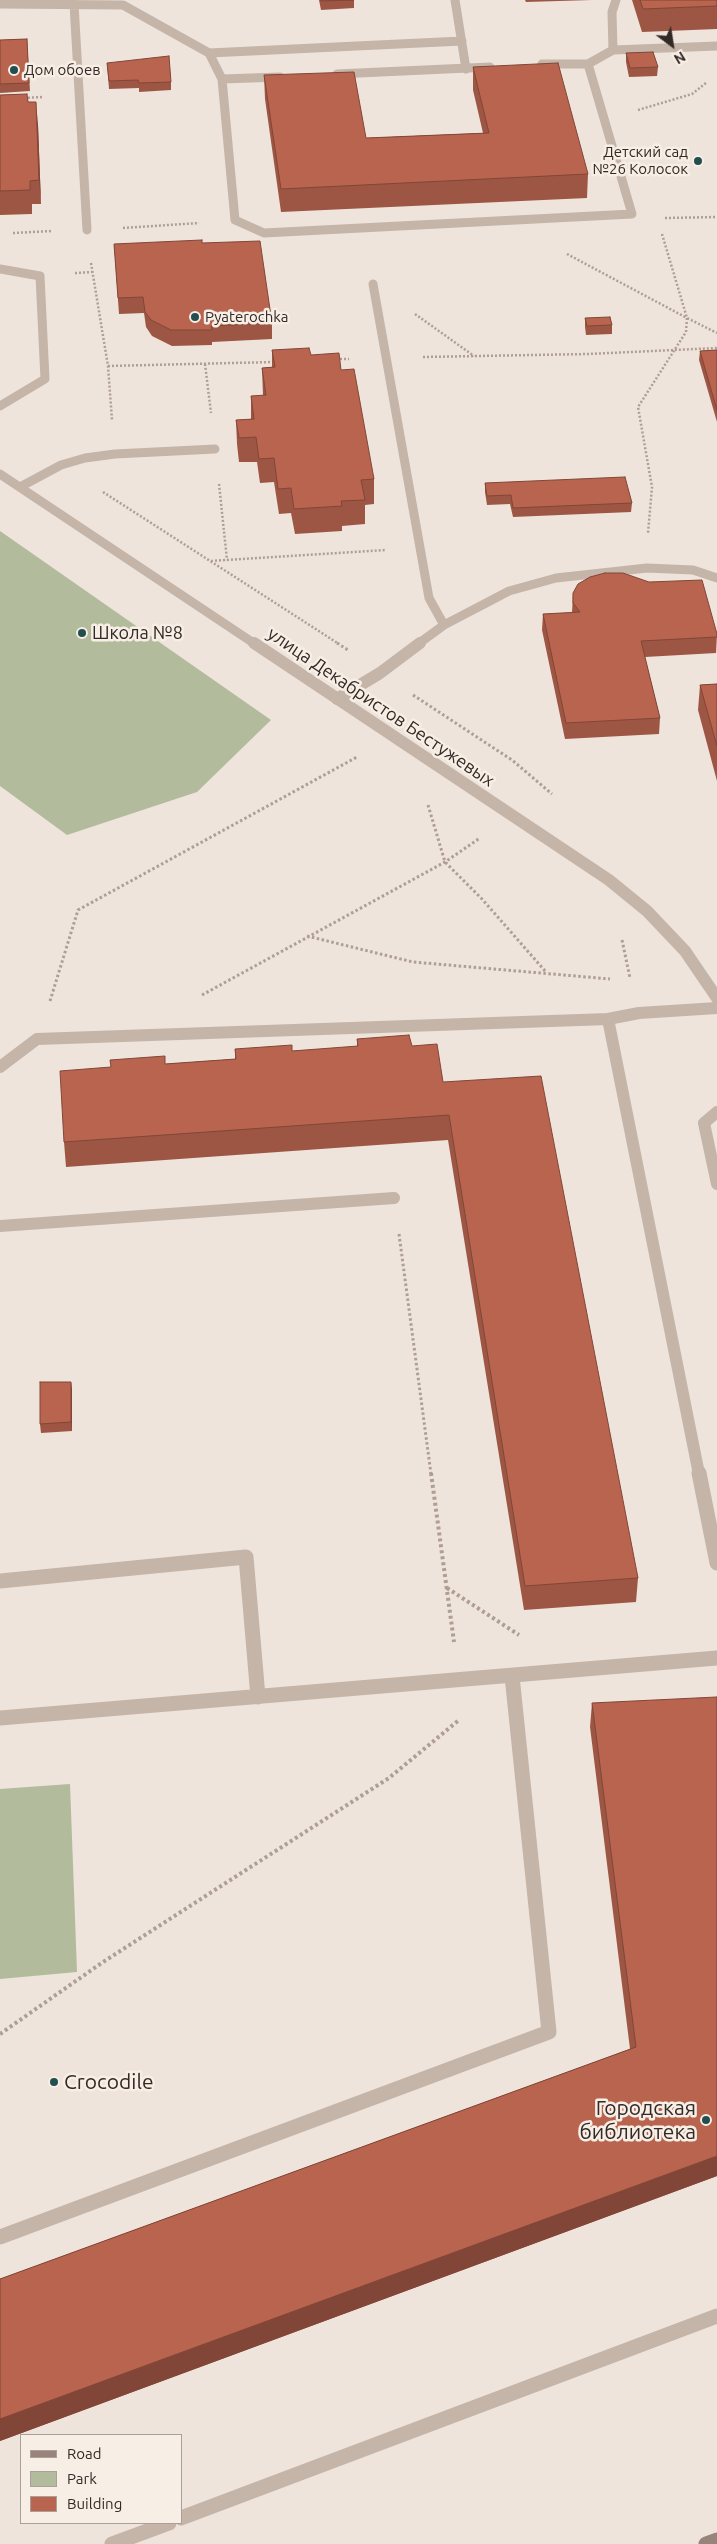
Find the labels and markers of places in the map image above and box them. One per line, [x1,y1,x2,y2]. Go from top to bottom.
place label: Дом обоев [24,61,100,79]
marker: Дом обоев [8,64,20,76]
place label: Детский сад №26 Колосок [592,143,688,178]
marker: Детский сад №26 Колосок [692,155,704,167]
place label: Pyaterochka [205,308,288,326]
marker: Pyaterochka [189,311,201,323]
place label: Школа №8 [92,622,183,644]
marker: Школа №8 [76,627,88,639]
place label: Crocodile [64,2069,154,2095]
marker: Crocodile [48,2076,60,2088]
place label: Городская библиотека [579,2095,696,2145]
marker: Городская библиотека [700,2114,712,2126]

